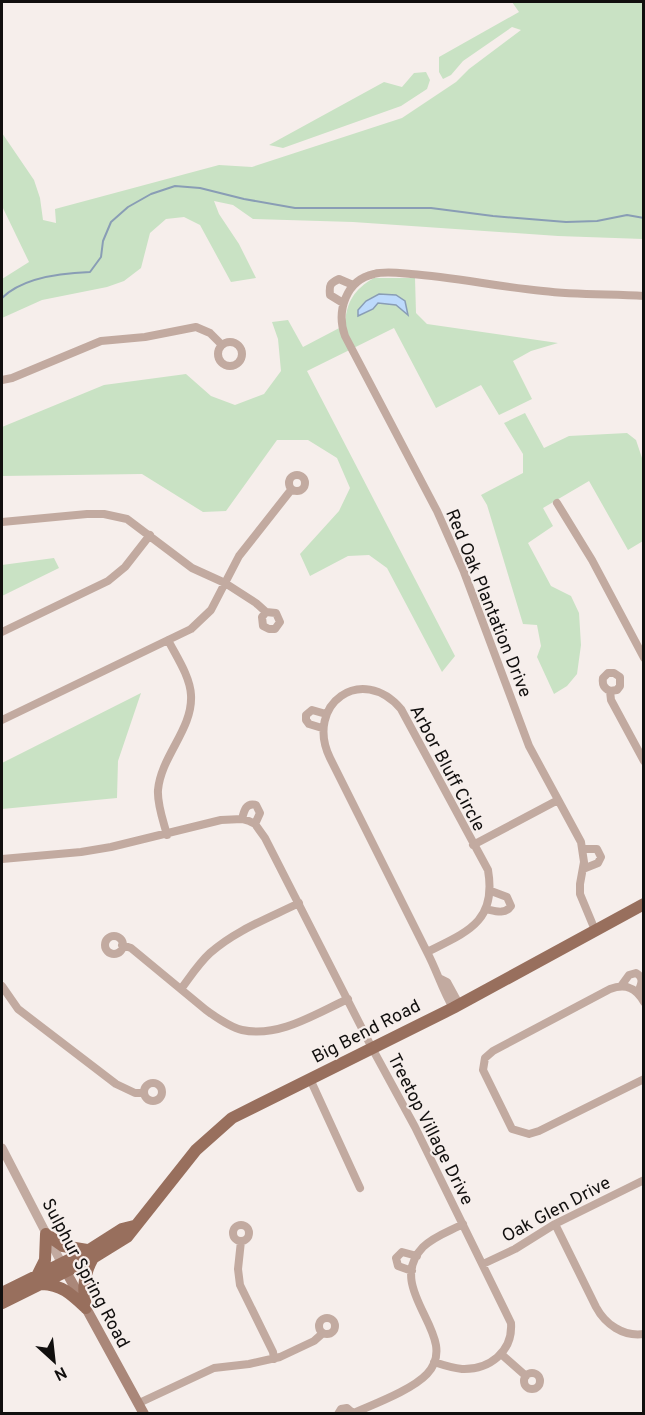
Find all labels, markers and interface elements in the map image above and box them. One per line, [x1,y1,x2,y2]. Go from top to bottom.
street label: Red Oak Plantation Drive [439,506,536,701]
street label: Arbor Bluff Circle [404,702,490,836]
street label: Big Bend Road [308,995,425,1070]
street label: Treetop Village Drive [381,1050,478,1209]
street label: Oak Glen Drive [498,1172,615,1249]
street label: Sulphur Spring Road [36,1195,134,1352]
north arrow [24,1331,84,1391]
text: N [50,1361,70,1384]

